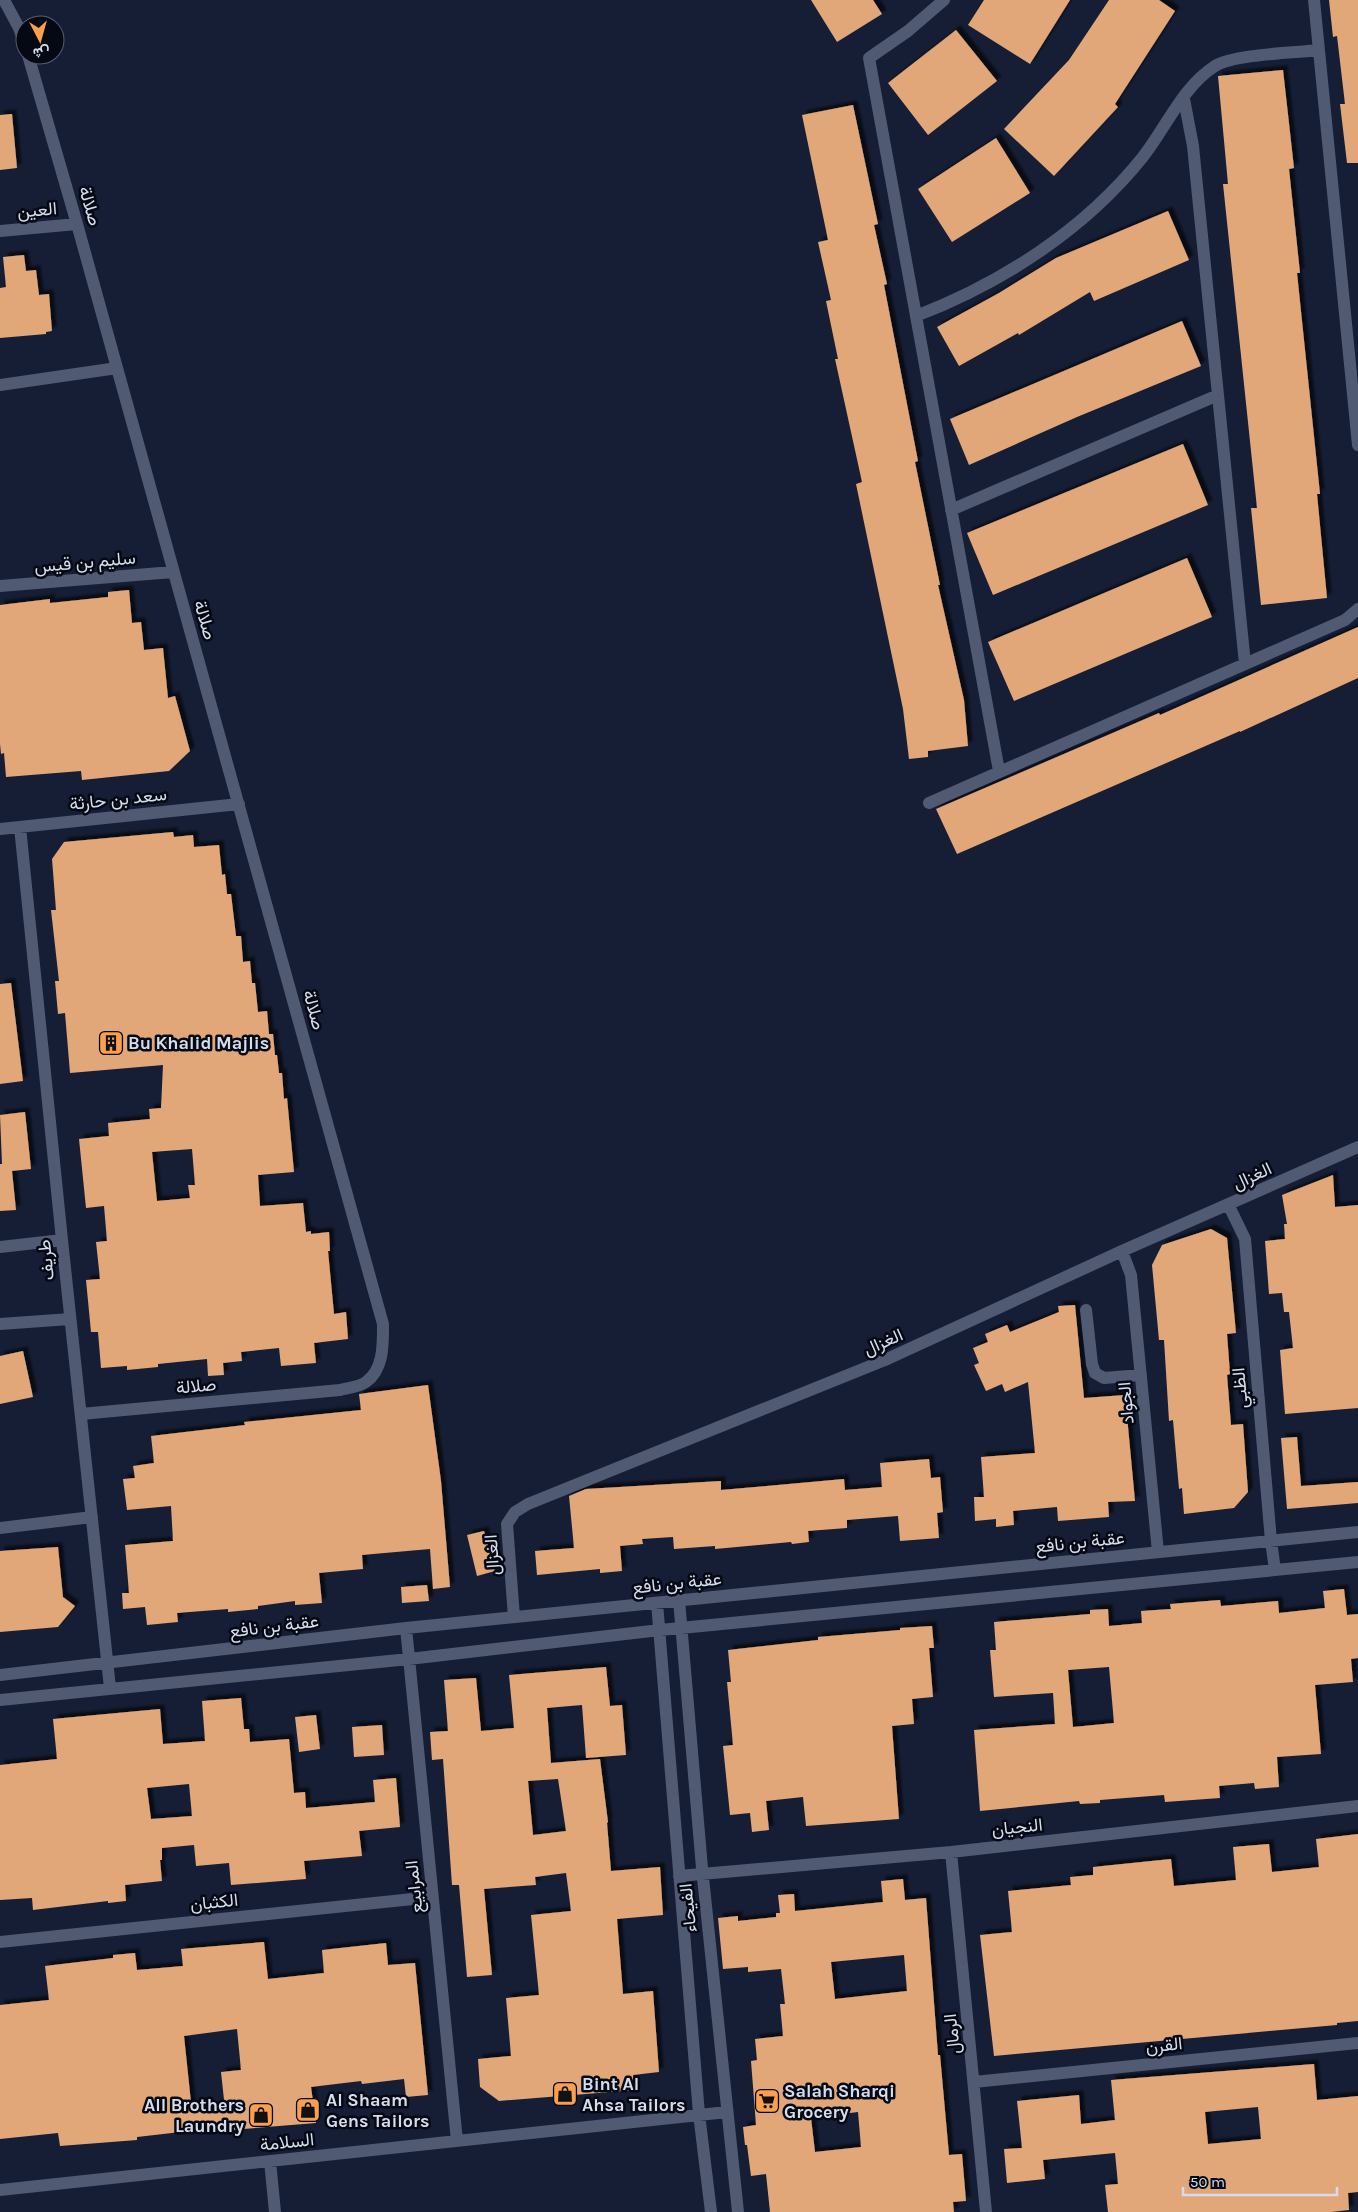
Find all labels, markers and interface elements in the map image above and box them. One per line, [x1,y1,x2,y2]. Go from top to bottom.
north arrow [15,15,65,65]
text: ش [32,43,51,62]
street label: صلالة [74,184,106,228]
street label: العين [16,197,58,223]
street label: سليم بن قيس [33,547,137,578]
street label: صلالة [189,598,221,642]
street label: سعد بن حارثة [68,783,168,815]
street label: صلالة [298,988,330,1032]
building icon: Bu Khalid Majlis [98,1030,124,1056]
place label: Bu Khalid Majlis [128,1032,269,1054]
street label: الغزال [1229,1157,1275,1195]
street label: طريف [33,1238,59,1282]
street label: الغزال [860,1324,906,1360]
street label: الظبي [1227,1366,1257,1409]
street label: صلالة [175,1373,217,1399]
street label: الجواد [1113,1381,1139,1425]
street label: عقبة بن نافع [1034,1526,1126,1559]
street label: الغزال [480,1534,504,1576]
street label: عقبة بن نافع [631,1567,723,1600]
street label: عقبة بن نافع [228,1610,320,1643]
street label: النجيان [990,1813,1044,1841]
street label: المرابيع [400,1859,429,1915]
street label: الفيحاء [674,1882,702,1934]
street label: الكثبان [189,1889,239,1915]
street label: الرمال [939,2013,965,2055]
street label: القرن [1144,2032,1184,2058]
place label: Bint Al Ahsa Tailors [582,2073,686,2116]
place label: Salah Sharqi Grocery [784,2080,895,2123]
shop icon: Bint Al Ahsa Tailors [552,2081,578,2107]
supermarket icon: Salah Sharqi Grocery [754,2088,780,2114]
place label: Al Shaam Gens Tailors [326,2089,430,2132]
place label: All Brothers Laundry [144,2094,244,2137]
shop icon: Al Shaam Gens Tailors [295,2097,321,2123]
shop icon: All Brothers Laundry [248,2102,274,2128]
street label: السلامة [259,2128,315,2156]
scale bar [1183,2164,1337,2196]
text: 50 m [1190,2173,1225,2191]

